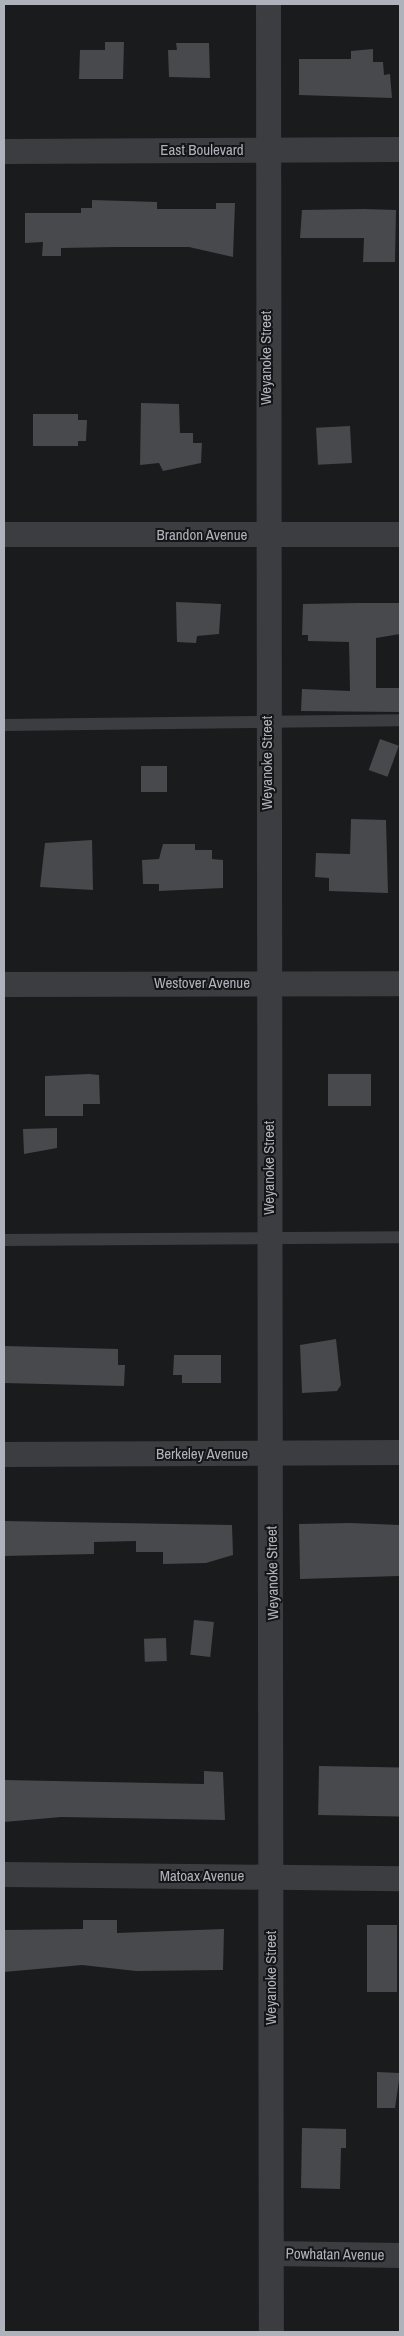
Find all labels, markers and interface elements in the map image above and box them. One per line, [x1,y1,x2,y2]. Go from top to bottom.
street label: East Boulevard [160,141,244,159]
street label: Weyanoke Street [257,311,275,405]
street label: Brandon Avenue [156,526,248,544]
street label: Weyanoke Street [258,716,276,810]
street label: Westover Avenue [154,974,250,992]
street label: Weyanoke Street [260,1121,278,1215]
street label: Berkeley Avenue [156,1445,248,1463]
street label: Weyanoke Street [262,1526,282,1620]
street label: Matoax Avenue [159,1867,245,1885]
street label: Weyanoke Street [262,1931,280,2025]
street label: Powhatan Avenue [285,2244,385,2264]

